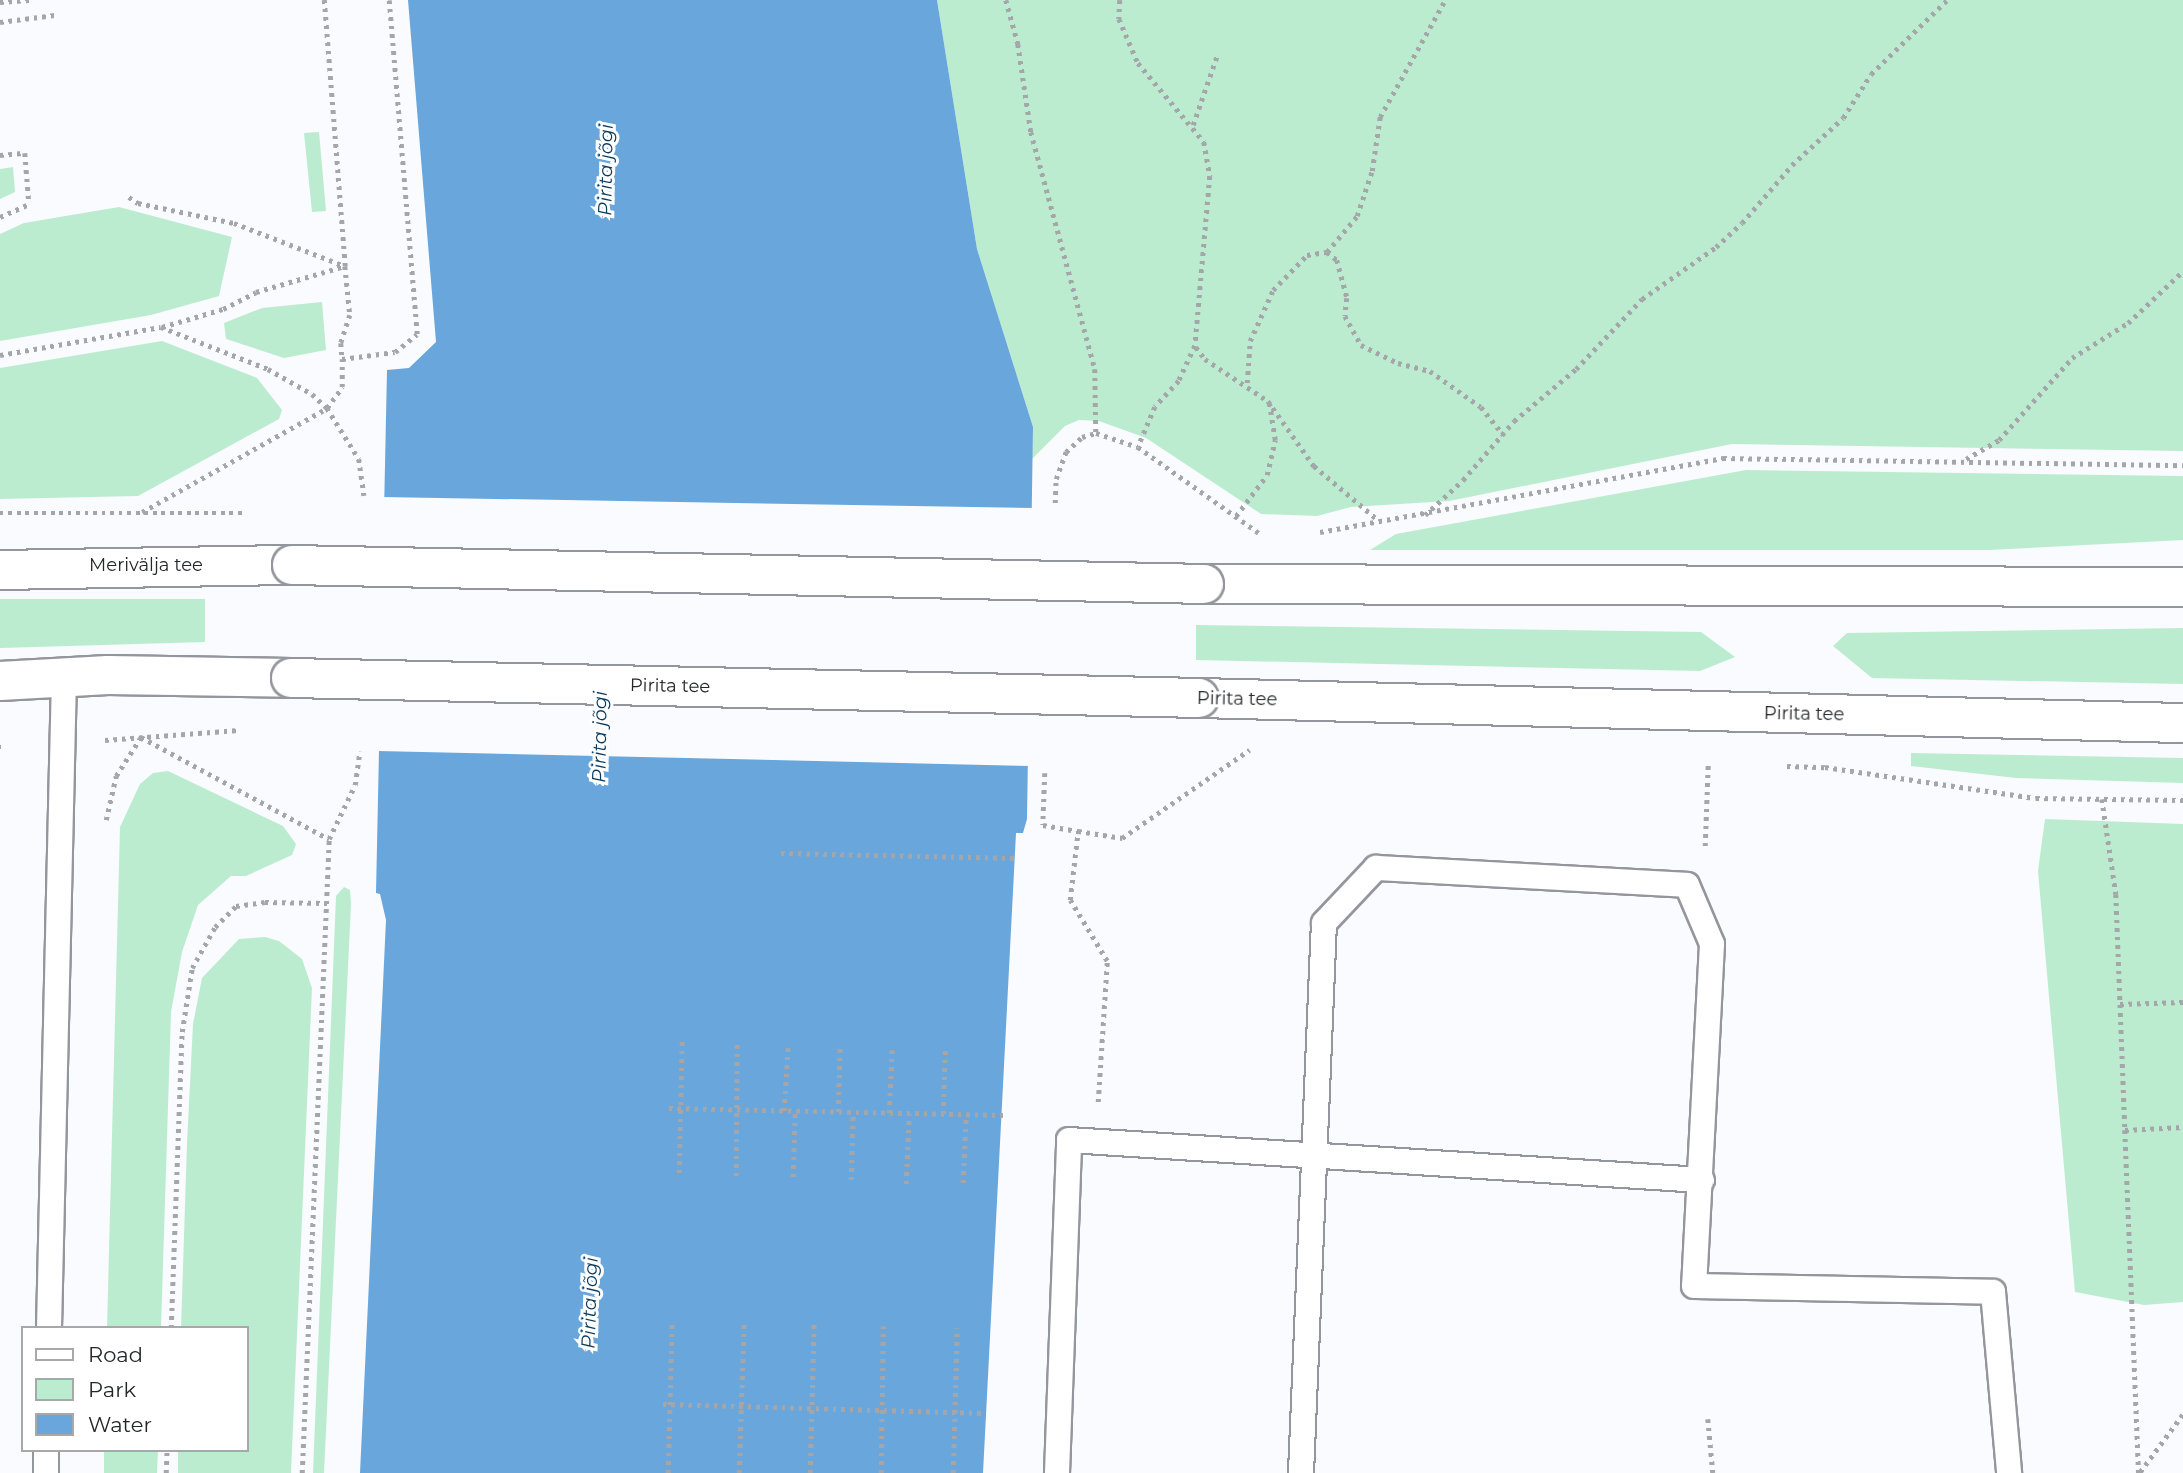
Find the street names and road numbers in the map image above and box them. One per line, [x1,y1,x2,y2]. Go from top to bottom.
street label: Merivälja tee [89,554,203,576]
street label: Pirita tee [630,674,710,698]
street label: Pirita tee [1197,687,1277,711]
street label: Pirita tee [1764,702,1844,726]

